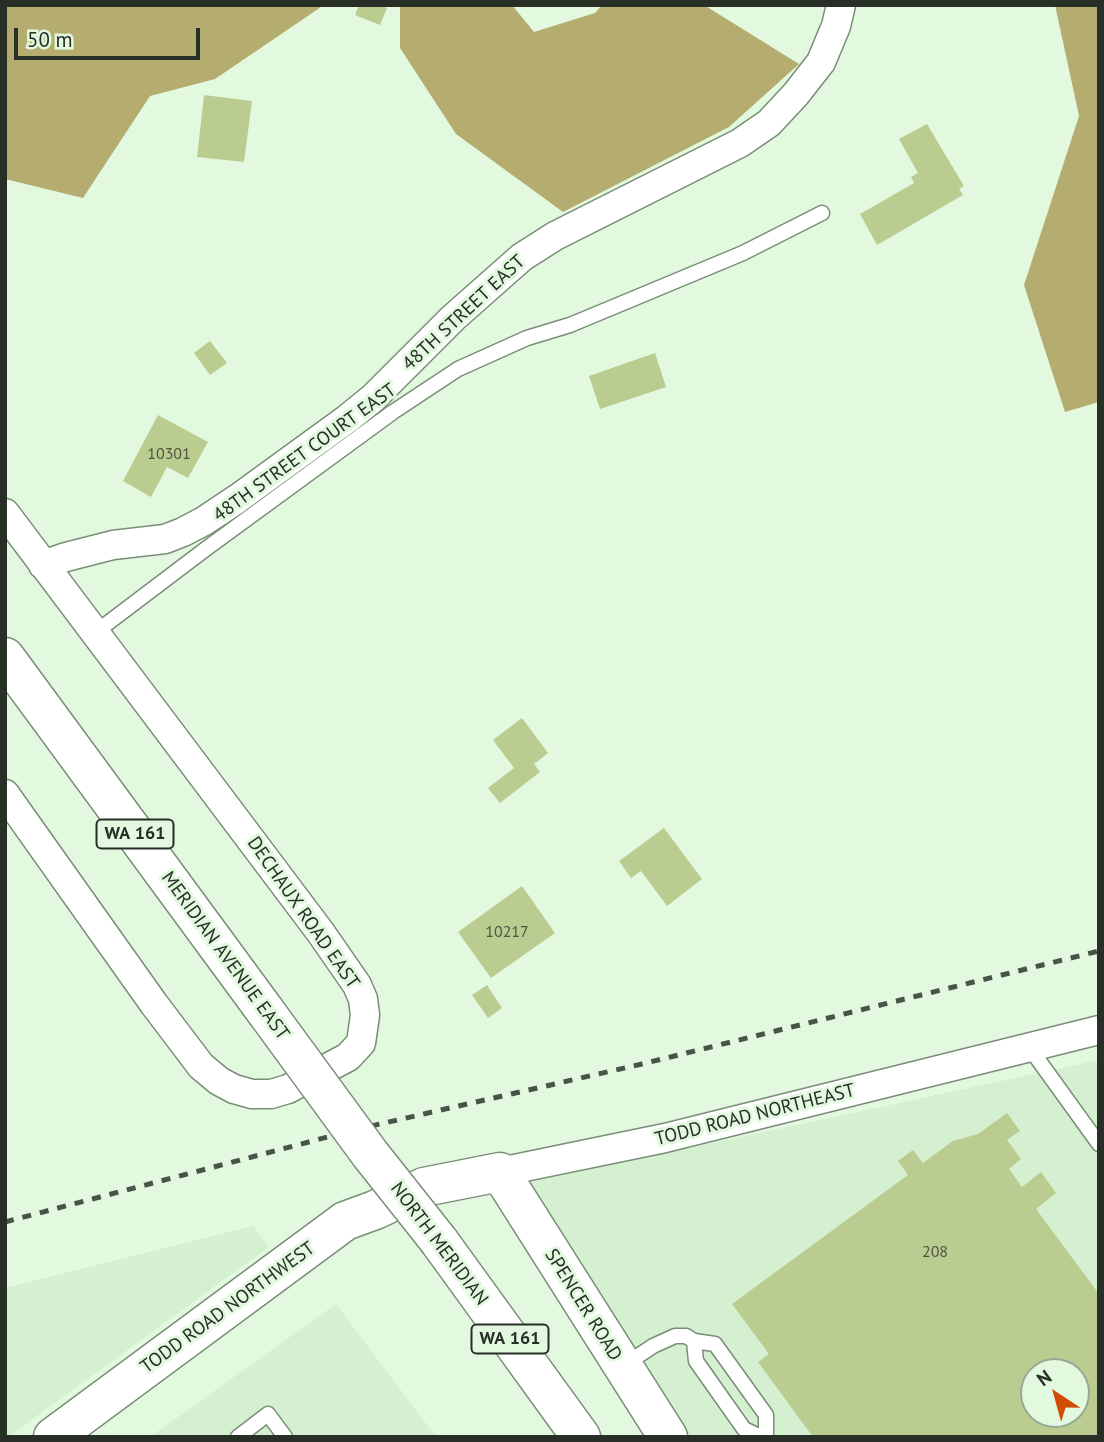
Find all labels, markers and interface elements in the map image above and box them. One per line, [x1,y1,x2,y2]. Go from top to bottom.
scale bar [18,14,203,58]
text: 50 m [27,26,73,53]
street label: 48TH STREET EAST [398,250,530,376]
street label: 48TH STREET COURT EAST [209,379,401,527]
house number: 10301 [147,444,191,464]
road number: WA 161 [96,820,174,848]
street label: DECHAUX ROAD EAST [242,833,364,993]
street label: MERIDIAN AVENUE EAST [156,867,294,1045]
house number: 10217 [485,922,529,942]
street label: TODD ROAD NORTHEAST [653,1079,857,1151]
street label: NORTH MERIDIAN [385,1178,493,1310]
street label: TODD ROAD NORTHWEST [136,1237,320,1379]
house number: 208 [922,1242,948,1262]
street label: SPENCER ROAD [540,1245,626,1365]
road number: WA 161 [472,1324,548,1354]
north arrow [1020,1358,1090,1428]
text: N [1032,1364,1056,1391]

